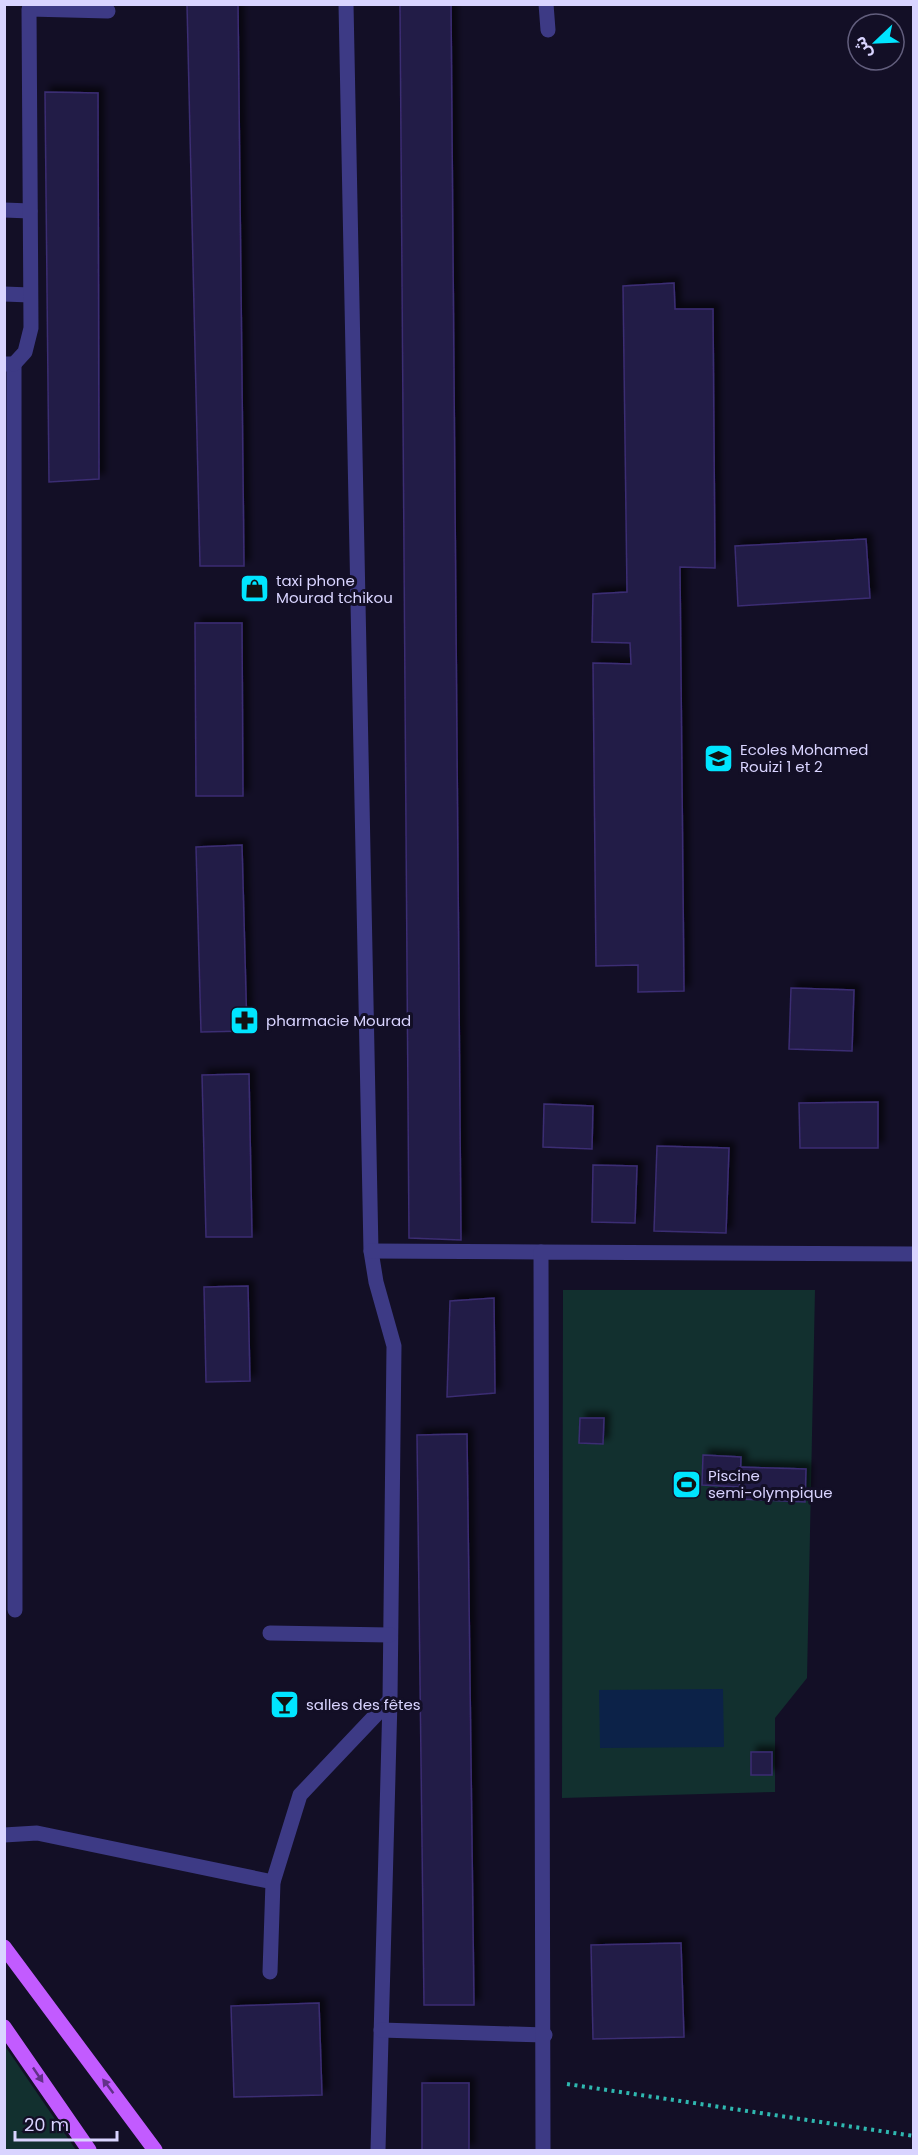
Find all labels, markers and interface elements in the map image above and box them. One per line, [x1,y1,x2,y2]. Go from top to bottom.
north arrow [846,12,906,72]
text: ش [848,33,878,62]
place label: taxi phone Mourad tchikou [276,570,393,608]
shop icon: taxi phone Mourad tchikou [239,573,271,605]
place label: Ecoles Mohamed Rouizi 1 et 2 [740,739,868,777]
school or university icon: Ecoles Mohamed Rouizi 1 et 2 [703,742,735,774]
pharmacy icon: pharmacie Mourad [229,1004,261,1036]
place label: pharmacie Mourad [266,1010,411,1031]
place label: Piscine semi-olympique [708,1465,833,1503]
sports icon: Piscine semi-olympique [671,1468,703,1500]
bar icon: salles des fêtes [269,1688,301,1720]
place label: salles des fêtes [306,1694,421,1715]
one-way arrow [32,2067,43,2083]
one-way arrow [103,2079,115,2094]
scale bar [15,2104,117,2142]
text: 20 m [24,2112,69,2137]

